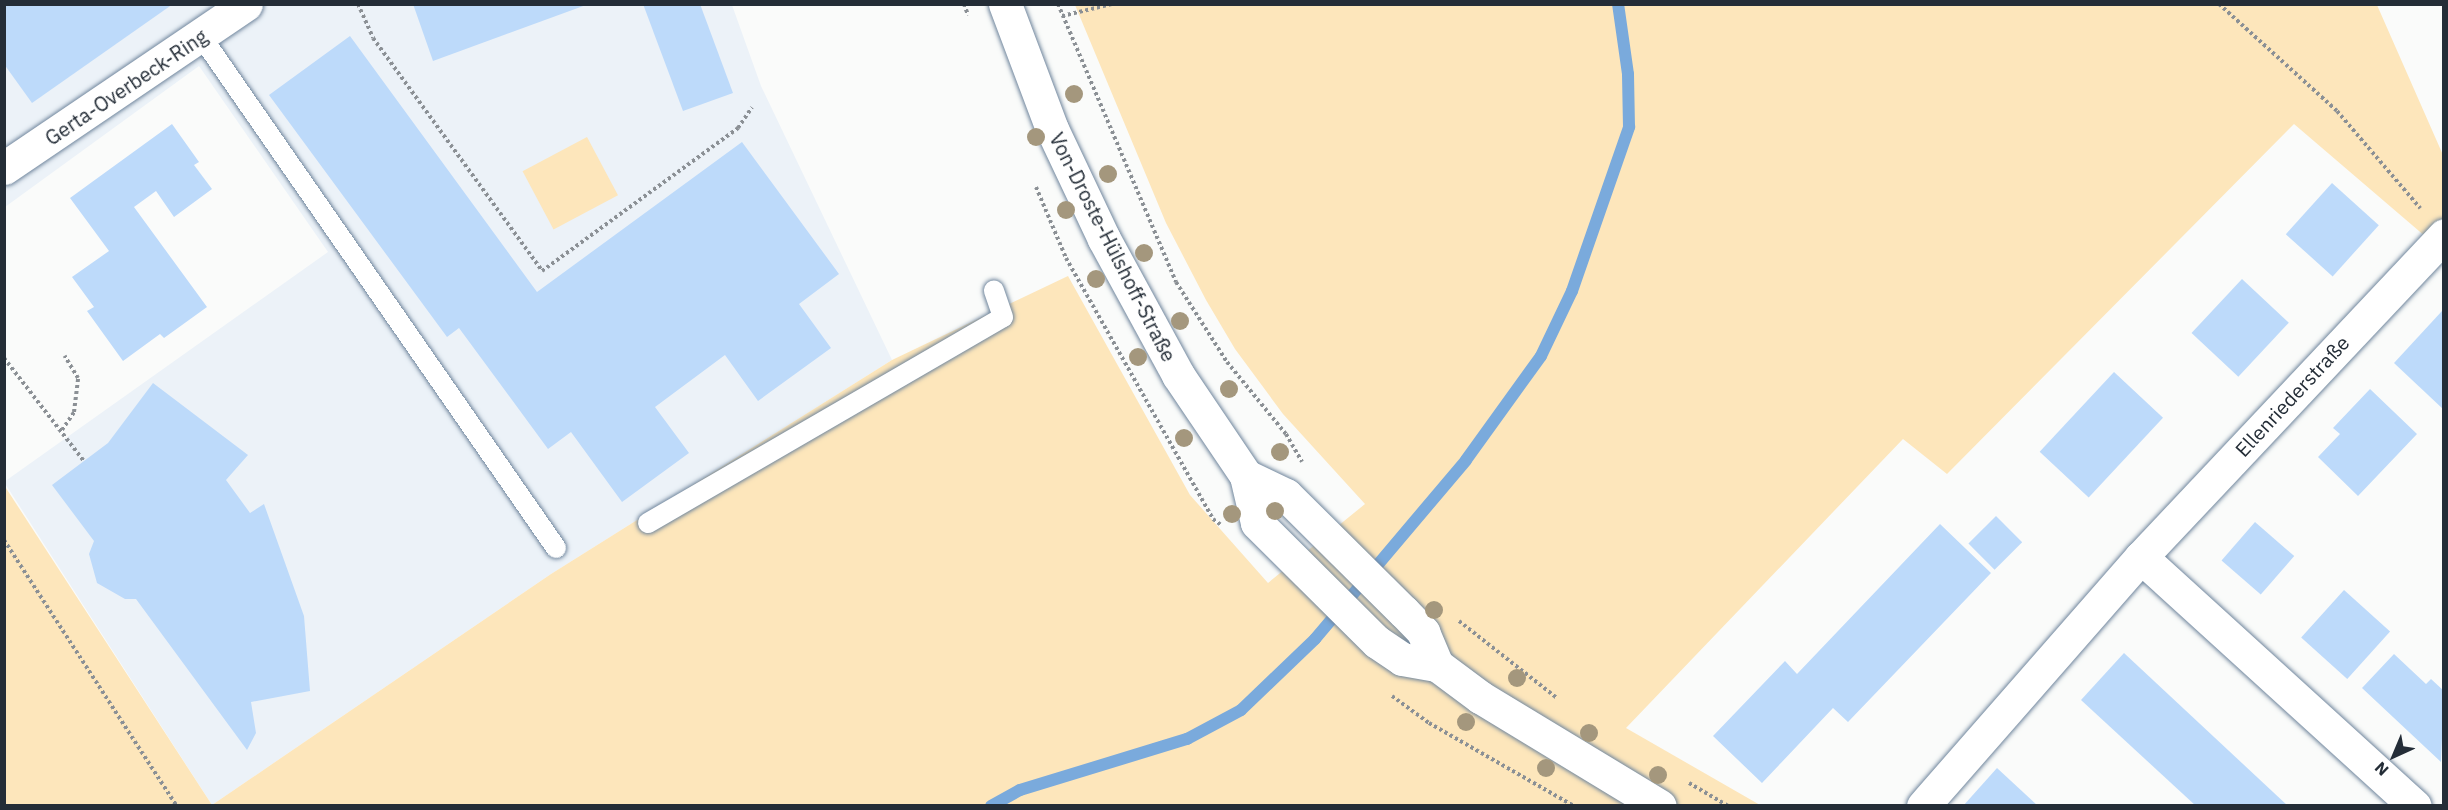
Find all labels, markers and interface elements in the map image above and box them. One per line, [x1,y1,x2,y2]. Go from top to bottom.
street label: Gerta-Overbeck-Ring [40,24,212,150]
street label: Von-Droste-Hülshoff-Straße [1045,129,1181,365]
street label: Ellenriederstraße [2230,331,2354,461]
north arrow [2364,726,2424,786]
text: N [2370,758,2393,780]

